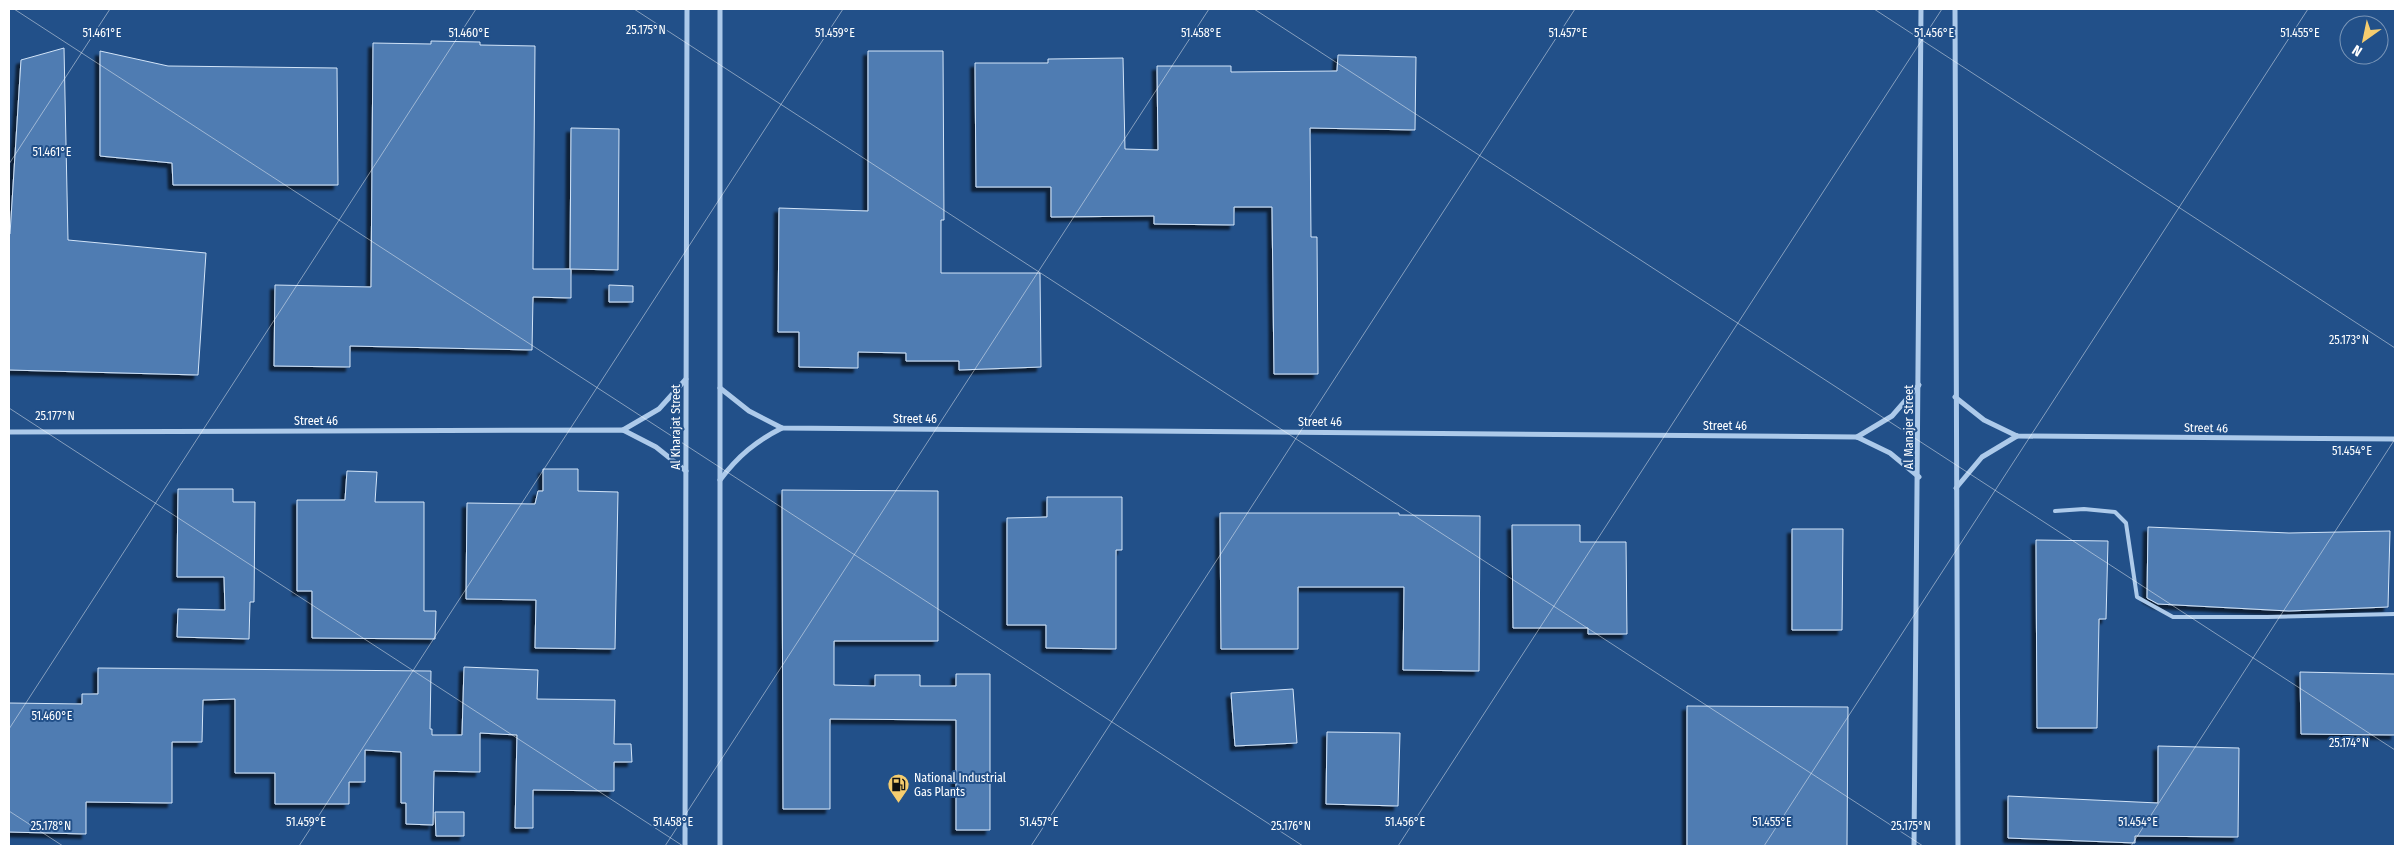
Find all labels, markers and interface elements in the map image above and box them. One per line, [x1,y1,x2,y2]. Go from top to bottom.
north arrow [2339,15,2389,65]
text: 25.175°N [626,23,666,37]
text: 51.461°E [83,26,122,40]
text: 51.460°E [448,26,490,40]
text: 51.459°E [815,26,855,40]
text: 51.458°E [1181,26,1221,40]
text: 51.457°E [1549,26,1588,40]
text: 51.456°E [1914,26,1954,40]
text: 51.455°E [2280,26,2320,40]
text: N [2349,41,2365,60]
text: 51.461°E [33,145,72,159]
text: 25.173°N [2329,333,2369,347]
street label: Al Kharajat Street [669,384,683,470]
street label: Al Manajer Street [1902,385,1916,469]
text: 25.177°N [35,409,75,423]
street label: Street 46 [893,412,937,426]
street label: Street 46 [294,414,338,428]
street label: Street 46 [1298,415,1342,429]
street label: Street 46 [1703,419,1747,433]
street label: Street 46 [2184,421,2228,435]
text: 51.454°E [2332,444,2372,458]
text: 51.460°E [31,709,73,723]
text: 25.174°N [2329,736,2369,750]
place label: National Industrial Gas Plants [914,771,1006,799]
fuel station icon: National Industrial Gas Plants [886,773,910,804]
text: 51.459°E [286,815,326,829]
text: 51.458°E [653,815,693,829]
text: 51.457°E [1020,815,1059,829]
text: 51.456°E [1385,815,1425,829]
text: 51.455°E [1752,815,1792,829]
text: 51.454°E [2118,815,2158,829]
text: 25.178°N [31,819,71,833]
text: 25.176°N [1271,819,1311,833]
text: 25.175°N [1891,819,1931,833]

